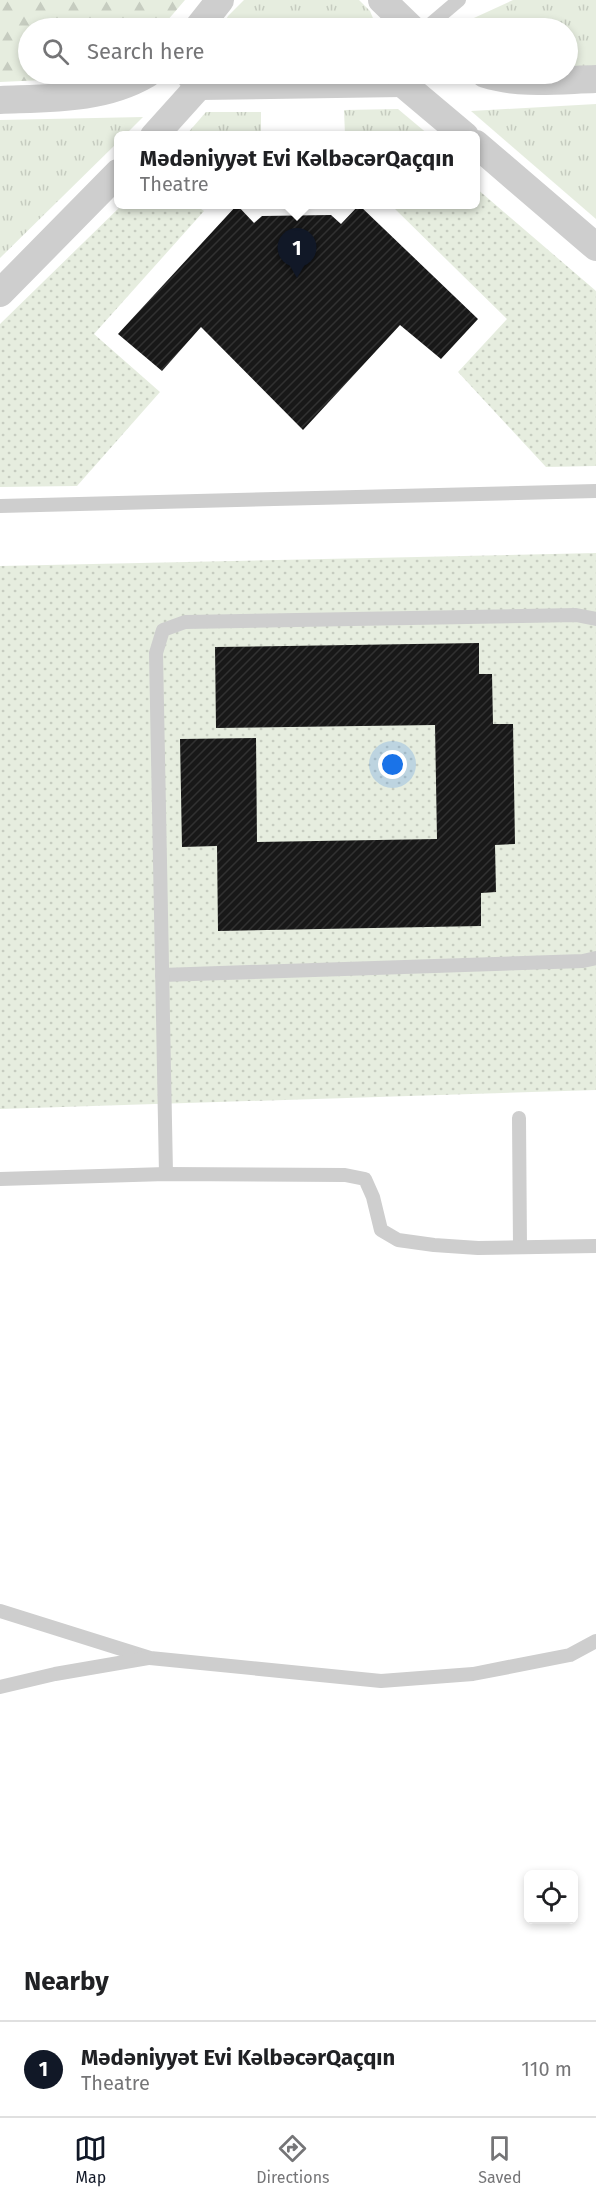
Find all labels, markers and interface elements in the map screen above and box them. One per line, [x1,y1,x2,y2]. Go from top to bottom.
search box [18,18,578,84]
icon: search [39,35,72,68]
text: Search here [87,38,205,65]
popup [114,131,480,209]
text: Mədəniyyət Evi KəlbəcərQaçqın [140,145,454,172]
text: Theatre [140,172,209,196]
pin: 1 [278,228,316,278]
your location [378,750,407,779]
map controls [524,1870,578,1924]
button: locate [524,1870,578,1924]
text: Nearby [24,1966,109,1997]
text: Mədəniyyət Evi KəlbəcərQaçqın [81,2044,395,2071]
text: 1 [39,2057,48,2081]
text: 110 m [521,2057,572,2081]
text: Theatre [81,2071,150,2095]
tab: Map [74,2132,107,2187]
tab: Directions [256,2132,330,2187]
tab: Saved [478,2132,522,2187]

